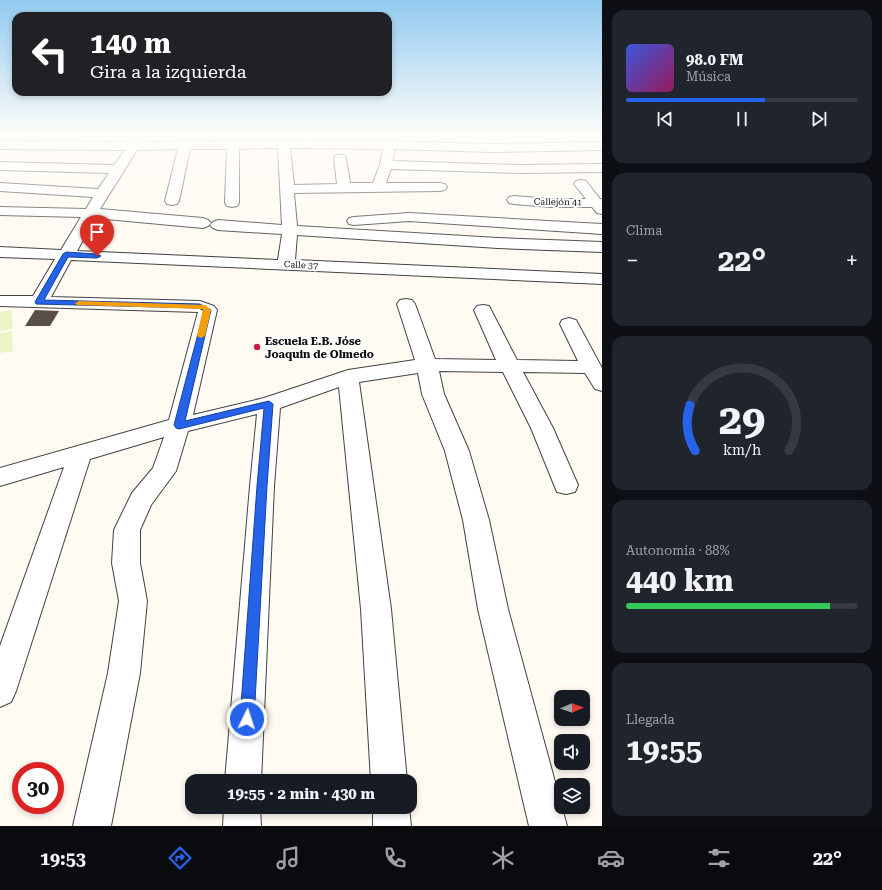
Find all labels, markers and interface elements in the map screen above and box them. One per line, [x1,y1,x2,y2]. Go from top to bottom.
text: 140 m [90,27,171,60]
icon: left [24,28,76,80]
text: 98.0 FM [686,51,743,69]
text: Gira a la izquierda [90,61,246,82]
text: Música [686,69,731,84]
icon: previous [654,108,676,130]
icon: pause [731,108,753,130]
icon: next [808,108,830,130]
street label: Callejón 41 [534,197,582,207]
pin [80,215,114,256]
icon: arrive [86,221,108,243]
text: Clima [626,223,662,238]
text: 22° [718,243,766,278]
text: − [626,248,638,273]
text: + [846,248,858,273]
street label: Calle 37 [284,259,318,271]
place label: Escuela E.B. Jóse Joaquin de Olmedo [265,335,374,361]
marker: Escuela E.B. Jóse Joaquin de Olmedo [252,342,262,352]
text: 29 [719,395,765,444]
text: km/h [723,442,761,458]
text: Autonomía · 88% [626,543,730,558]
text: 440 km [626,563,734,598]
north arrow [554,690,590,726]
map controls [554,690,590,814]
position arrow [226,698,268,740]
text: Llegada [626,712,675,727]
text: 19:55 [626,732,703,767]
button: sound [554,734,590,770]
speed limit sign: 30 [12,762,64,814]
button: layers [554,778,590,814]
text: 19:55 · 2 min · 430 m [227,785,375,803]
icon: directions [166,844,194,872]
icon: music [274,844,302,872]
icon: phone [381,844,409,872]
icon: climate [489,844,517,872]
icon: car [597,844,625,872]
icon: filters [705,844,733,872]
text: 19:53 [40,848,86,869]
text: 22° [813,848,842,869]

